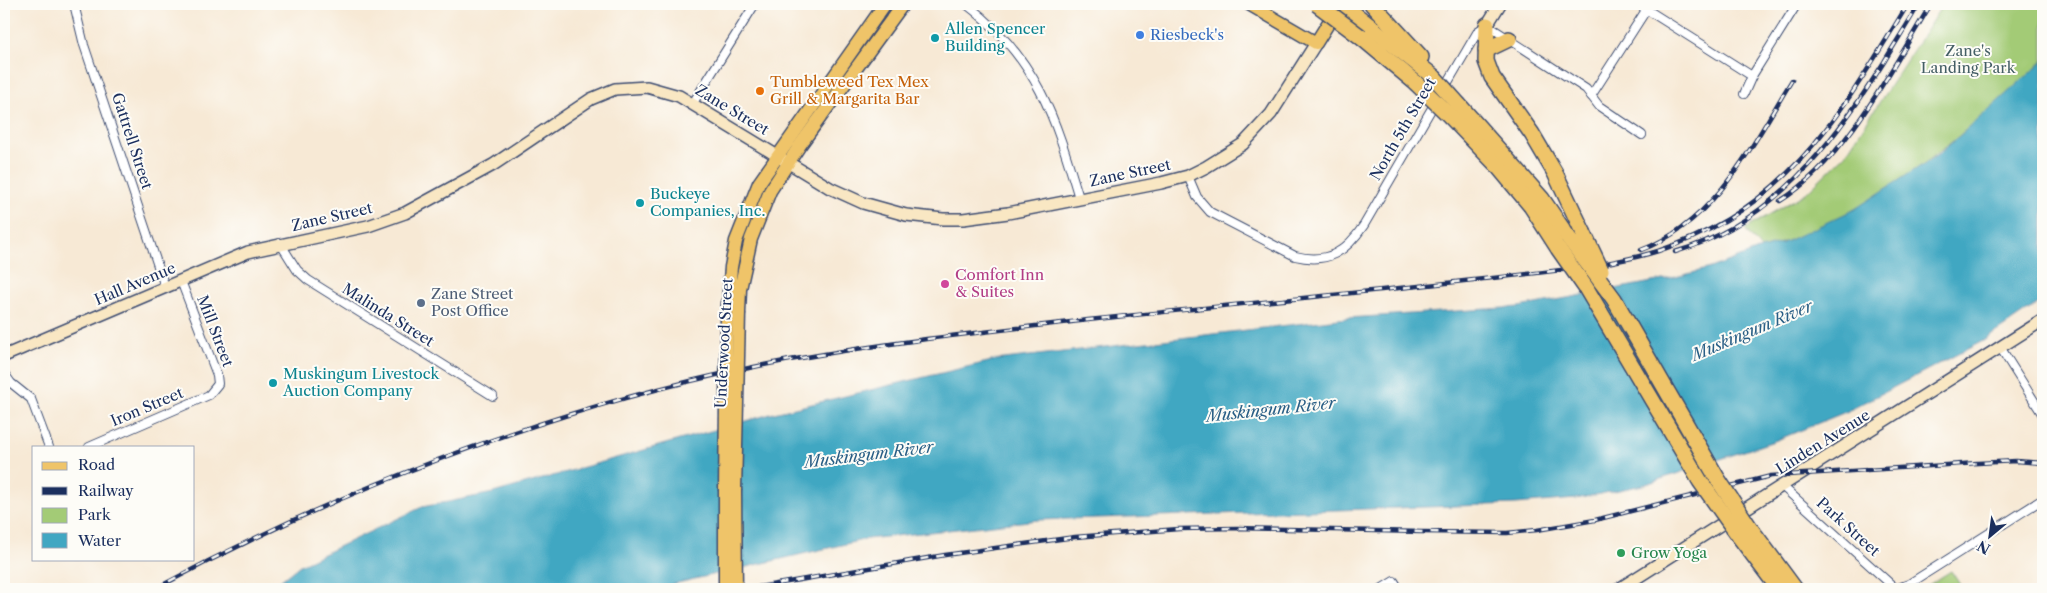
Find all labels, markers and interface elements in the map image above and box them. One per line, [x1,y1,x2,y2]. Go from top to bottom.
place label: Allen Spencer Building [944,19,1046,55]
place label: Riesbeck's [1150,25,1224,44]
marker: Riesbeck's [1134,29,1146,41]
marker: Allen Spencer Building [929,32,941,44]
park label: Zane's Landing Park [1921,41,2017,77]
place label: Tumbleweed Tex Mex Grill & Margarita Bar [770,72,929,108]
street label: North 5th Street [1365,73,1440,184]
street label: Zane Street [692,80,773,139]
marker: Tumbleweed Tex Mex Grill & Margarita Bar [754,85,766,97]
street label: Gattrell Street [108,90,157,192]
street label: Zane Street [1088,155,1173,190]
place label: Buckeye Companies, Inc. [650,184,766,220]
marker: Buckeye Companies, Inc. [634,197,646,209]
street label: Zane Street [290,198,375,235]
street label: Hall Avenue [91,258,178,309]
place label: Comfort Inn & Suites [955,265,1045,301]
street label: Underwood Street [711,277,736,409]
marker: Comfort Inn & Suites [939,278,951,290]
street label: Malinda Street [339,279,438,351]
place label: Zane Street Post Office [431,284,514,320]
street label: Mill Street [193,292,238,370]
water label: Muskingum River [1686,295,1817,365]
marker: Zane Street Post Office [415,297,427,309]
place label: Muskingum Livestock Auction Company [282,364,441,400]
marker: Muskingum Livestock Auction Company [267,377,279,389]
street label: Iron Street [108,383,187,430]
water label: Muskingum River [1203,392,1338,426]
street label: Linden Avenue [1772,405,1873,478]
water label: Muskingum River [801,436,936,472]
legend [32,446,195,560]
text: Road [78,455,115,474]
text: Railway [78,481,134,500]
street label: Park Street [1813,493,1884,561]
text: Park [78,505,112,524]
north arrow [1964,510,2014,560]
text: Water [77,531,122,550]
text: N [1974,537,1993,558]
place label: Grow Yoga [1631,543,1707,562]
marker: Grow Yoga [1615,547,1627,559]

